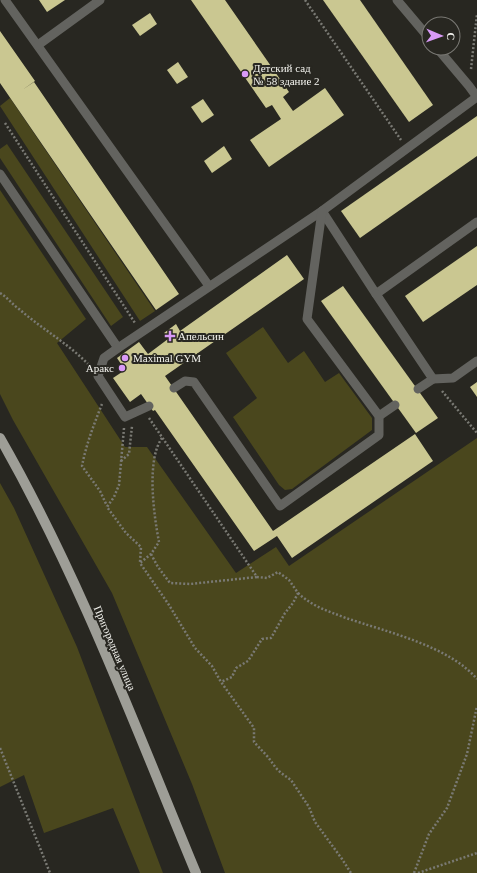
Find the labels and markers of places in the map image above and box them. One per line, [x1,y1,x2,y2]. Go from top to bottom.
place label: Детский сад № 58 здание 2 [253,62,320,87]
marker: Детский сад № 58 здание 2 [240,69,250,79]
place label: Апельсин [178,330,224,342]
marker: Апельсин [165,331,175,341]
place label: Maximal GYM [133,352,201,364]
marker: Maximal GYM [120,353,130,363]
place label: Аракс [86,362,114,374]
marker: Аракс [117,363,127,373]

